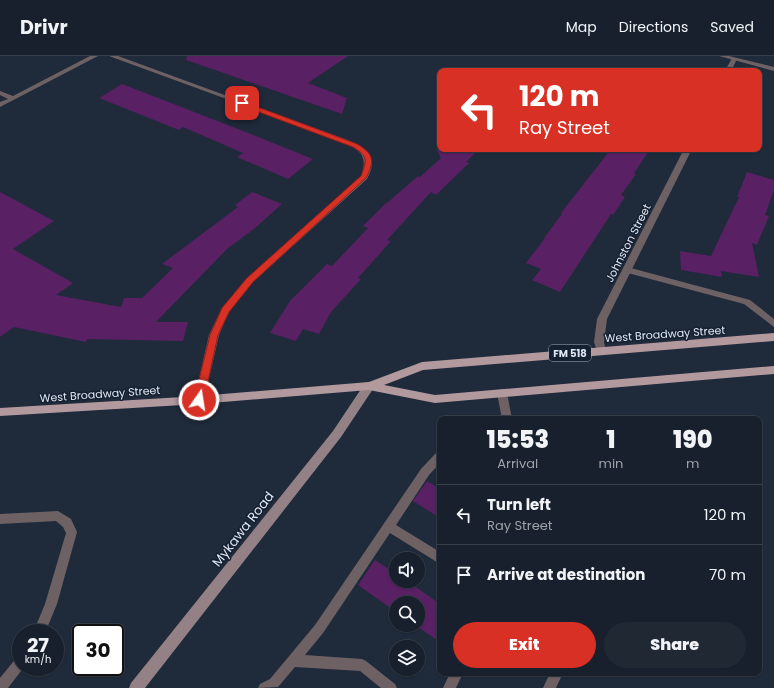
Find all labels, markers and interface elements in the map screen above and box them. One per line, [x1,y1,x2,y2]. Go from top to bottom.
text: Drivr [20,14,68,41]
text: Map [566,17,597,37]
text: Directions [619,17,688,37]
text: Saved [710,17,754,37]
text: 120 m [519,77,599,116]
icon: left [453,84,505,136]
pin [225,86,259,120]
icon: arrive [231,92,253,114]
text: Ray Street [519,115,610,140]
street label: Johnston Street [601,201,655,285]
street label: West Broadway Street [604,322,726,346]
road number: FM 518 [549,345,591,361]
position arrow [178,379,220,421]
street label: West Broadway Street [39,382,161,406]
text: 15:53 [486,423,549,456]
text: 1 [606,423,616,456]
text: 190 [673,423,713,456]
text: Arrival [497,454,538,473]
text: min [599,454,623,473]
text: m [686,454,699,473]
street label: Mykawa Road [208,487,278,571]
text: Turn left [487,494,551,515]
icon: left [453,504,475,526]
text: 120 m [704,504,746,525]
text: Ray Street [487,516,553,535]
map controls [389,552,425,676]
button: sound [389,552,425,588]
icon: arrive [453,564,475,586]
text: Arrive at destination [487,564,645,585]
text: 70 m [709,564,746,585]
button: search [389,596,425,632]
button: Exit [453,622,596,668]
button: Share [604,622,746,668]
speed limit sign: 30 [72,624,124,676]
text: 27 [27,631,49,659]
button: layers [389,640,425,676]
text: km/h [25,652,51,667]

